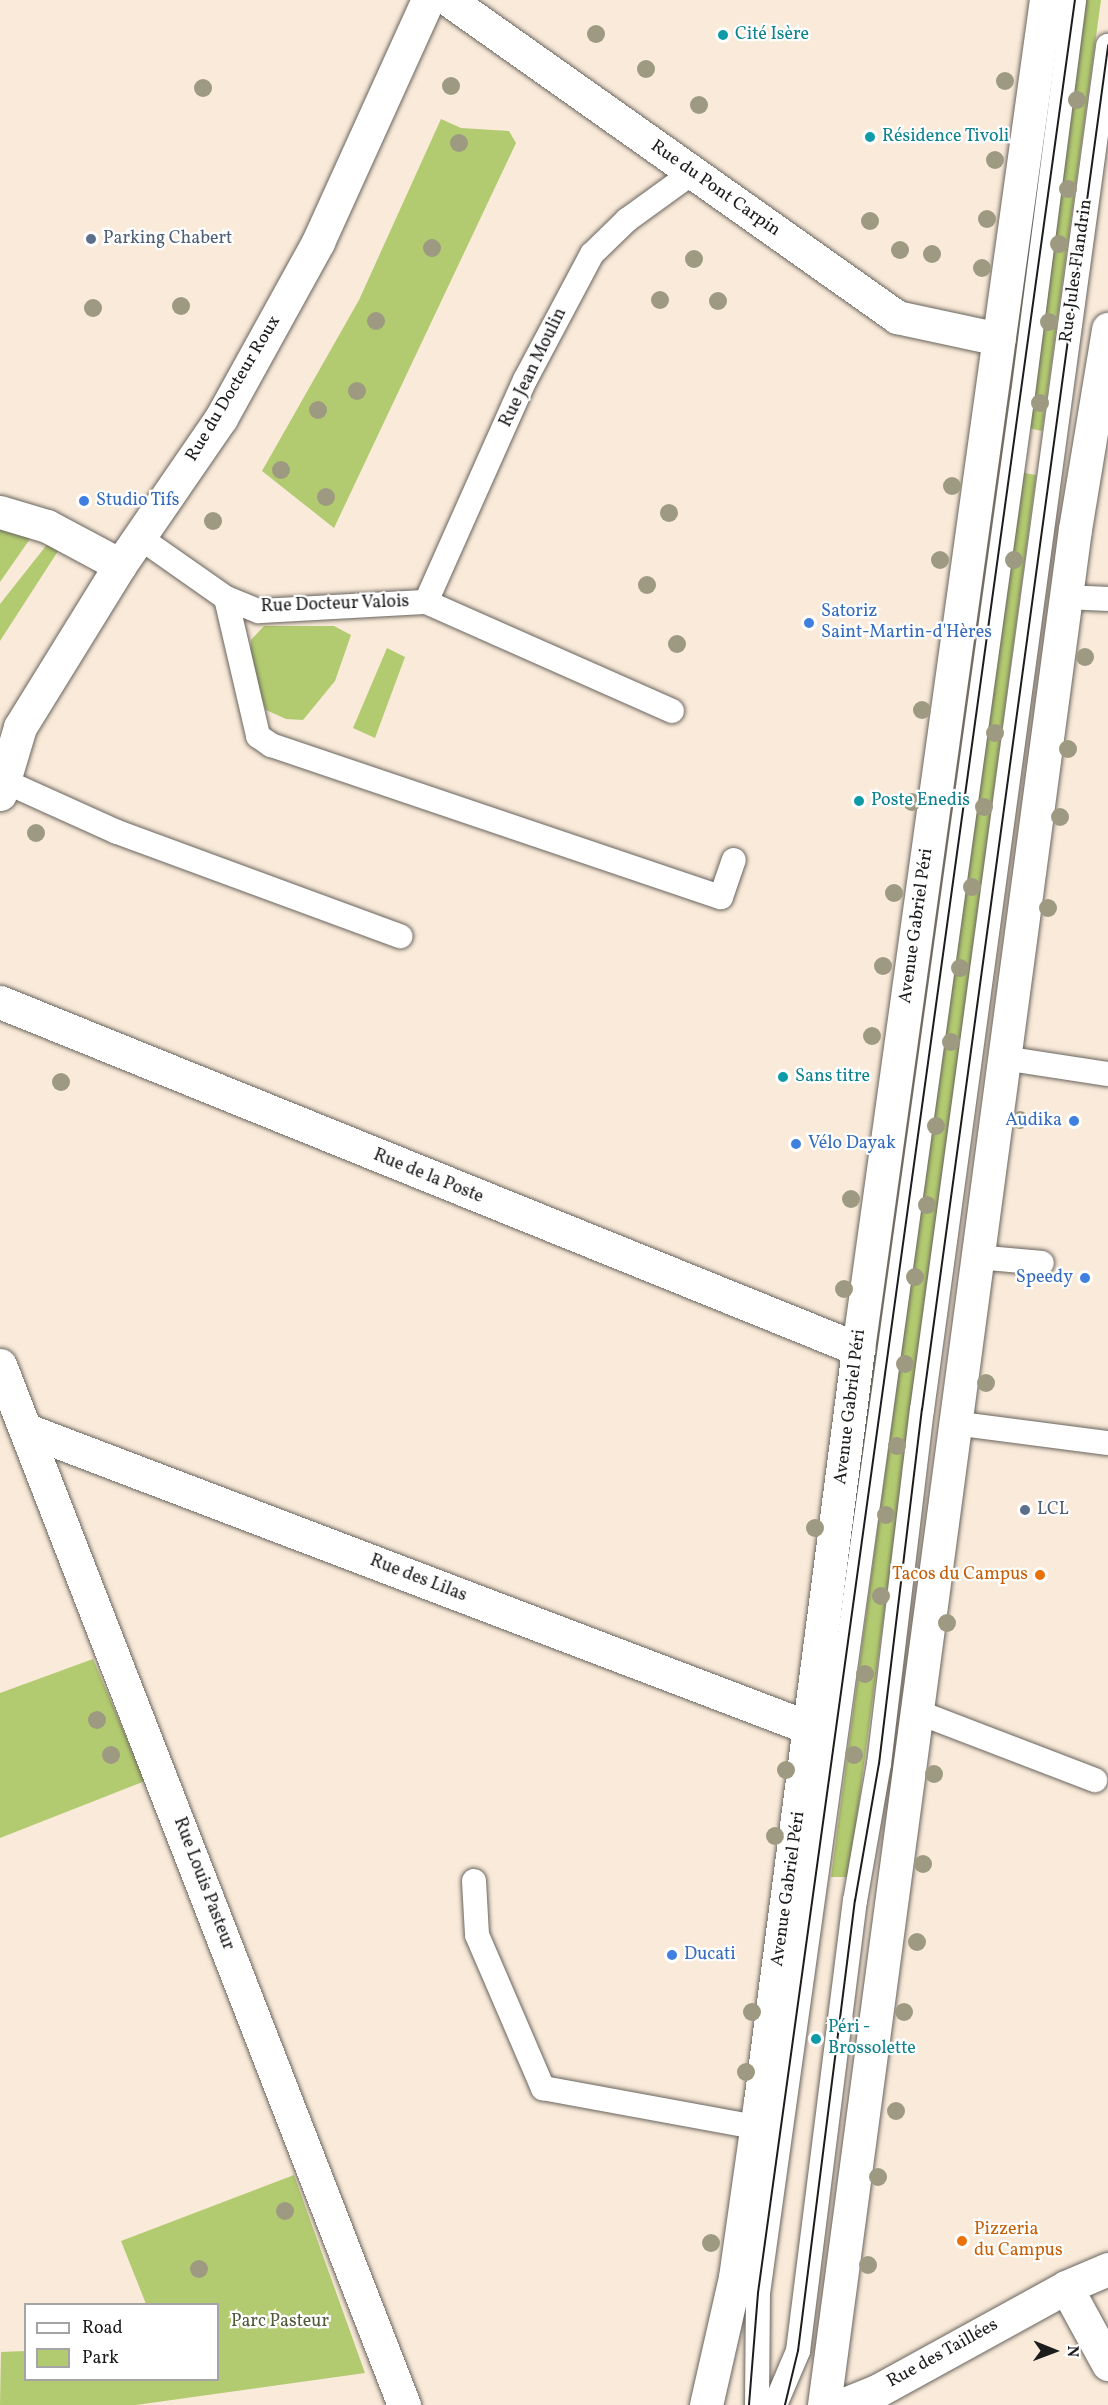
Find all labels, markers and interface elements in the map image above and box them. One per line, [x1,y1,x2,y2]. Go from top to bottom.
place label: Cité Isère [735,24,809,46]
marker: Cité Isère [716,28,730,42]
place label: Résidence Tivoli [882,126,1010,148]
marker: Résidence Tivoli [863,130,877,144]
street label: Rue du Pont Carpin [646,136,784,242]
street label: Rue Jules Flandrin [1056,198,1098,344]
place label: Parking Chabert [103,228,232,250]
marker: Parking Chabert [84,232,98,246]
street label: Rue Jean Moulin [496,305,572,431]
street label: Rue du Docteur Roux [182,312,286,466]
place label: Studio Tifs [96,490,180,512]
marker: Studio Tifs [77,494,91,508]
street label: Rue Docteur Valois [260,592,410,618]
place label: Satoriz Saint-Martin-d'Hères [821,602,992,644]
marker: Satoriz Saint-Martin-d'Hères [802,616,816,630]
place label: Poste Enedis [871,790,970,812]
marker: Poste Enedis [852,794,866,808]
street label: Avenue Gabriel Péri [895,847,939,1005]
place label: Sans titre [795,1066,870,1088]
marker: Sans titre [776,1070,790,1084]
place label: Audika [1005,1110,1062,1132]
marker: Audika [1067,1114,1081,1128]
place label: Vélo Dayak [808,1133,896,1155]
marker: Vélo Dayak [789,1137,803,1151]
street label: Rue de la Poste [370,1145,486,1209]
place label: Speedy [1016,1267,1073,1289]
marker: Speedy [1078,1271,1092,1285]
street label: Avenue Gabriel Péri [831,1328,871,1486]
place label: LCL [1037,1499,1069,1521]
marker: LCL [1018,1503,1032,1517]
street label: Rue des Lilas [366,1551,470,1607]
place label: Tacos du Campus [892,1564,1028,1586]
marker: Tacos du Campus [1033,1568,1047,1582]
street label: Avenue Gabriel Péri [767,1810,811,1968]
street label: Rue Louis Pasteur [168,1814,238,1954]
place label: Ducati [684,1944,736,1966]
marker: Ducati [665,1948,679,1962]
place label: Péri - Brossolette [828,2018,916,2060]
marker: Péri - Brossolette [809,2032,823,2046]
place label: Pizzeria du Campus [974,2220,1063,2262]
marker: Pizzeria du Campus [955,2234,969,2248]
legend [24,2303,219,2381]
park label: Parc Pasteur [231,2311,329,2333]
street label: Rue des Taillées [884,2315,1002,2393]
text: Road [82,2316,123,2341]
north arrow [1024,2321,1084,2381]
text: N [1061,2345,1083,2357]
text: Park [82,2346,119,2371]

